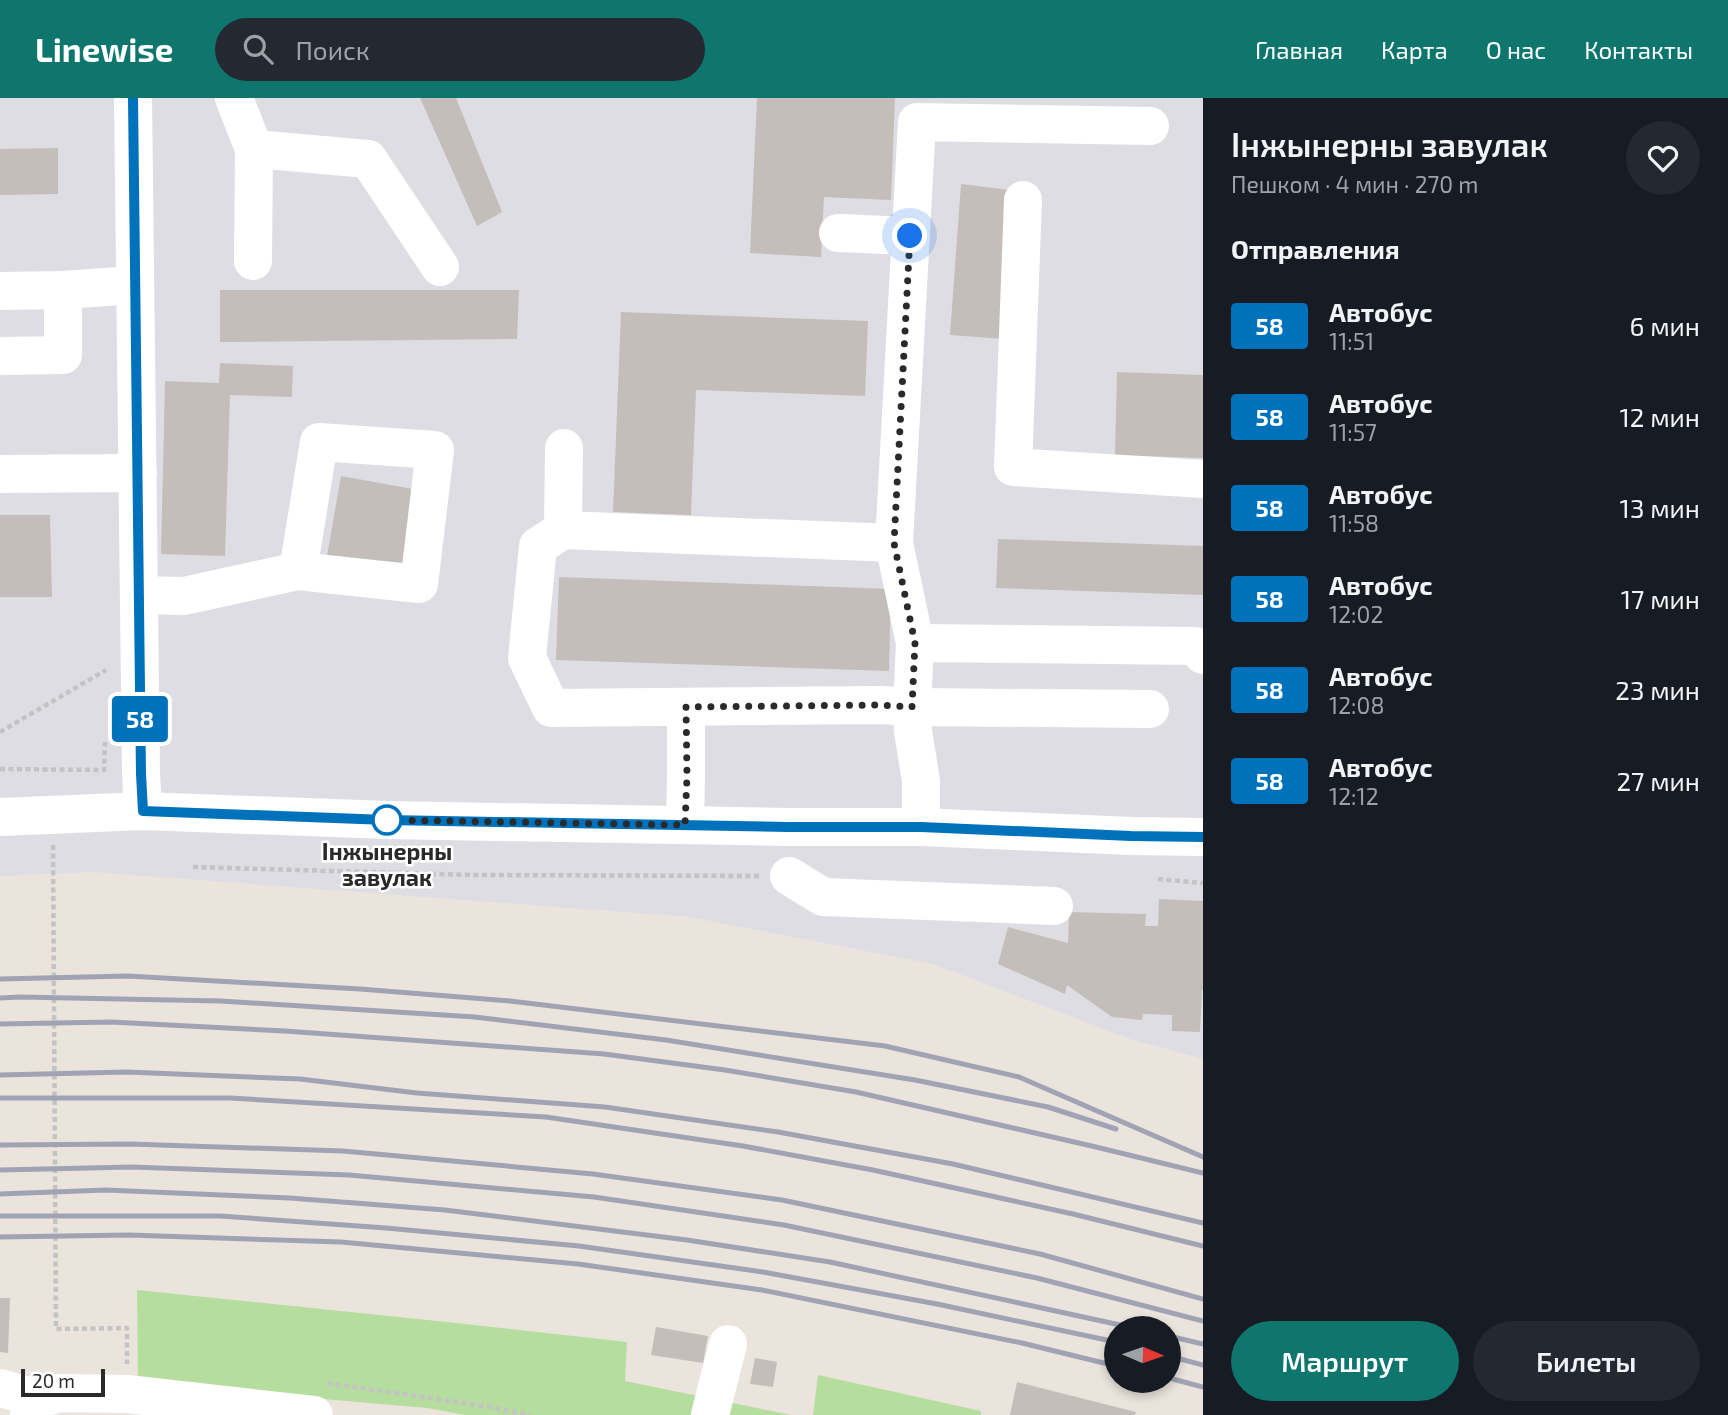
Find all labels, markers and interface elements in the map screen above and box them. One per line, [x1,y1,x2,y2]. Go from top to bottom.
search box [215,18,705,81]
text: Linewise [35,29,173,69]
icon: search [239,30,277,68]
text: Поиск [295,34,370,65]
text: Главная [1255,35,1343,64]
text: Карта [1381,35,1448,64]
text: О нас [1486,35,1546,64]
text: Контакты [1584,35,1693,64]
button: heart [1626,121,1700,195]
text: Інжынерны завулак [1231,124,1548,164]
text: Пешком · 4 мин · 270 m [1231,170,1479,198]
your location [892,218,927,253]
text: Отправления [1231,233,1400,264]
text: Автобус [1329,296,1432,327]
text: 6 мин [1629,310,1700,341]
text: 58 [1255,311,1284,340]
text: 11:51 [1329,327,1374,355]
text: Автобус [1329,387,1432,418]
text: 12 мин [1619,401,1700,432]
text: 58 [1255,402,1284,431]
text: 11:57 [1329,418,1377,446]
text: Автобус [1329,478,1432,509]
text: 13 мин [1620,492,1700,523]
text: 58 [1255,493,1284,522]
text: 11:58 [1329,509,1379,537]
text: Автобус [1329,569,1432,600]
text: 17 мин [1621,583,1700,614]
text: 58 [1255,584,1284,613]
text: 12:02 [1329,600,1383,628]
text: Автобус [1329,660,1432,691]
text: 23 мин [1615,674,1700,705]
text: 58 [1255,675,1284,704]
text: 12:08 [1329,691,1384,719]
line badge: 58 [108,696,172,742]
text: 58 [126,704,154,733]
text: Автобус [1329,751,1432,782]
text: 27 мин [1616,765,1700,796]
text: 58 [1255,766,1284,795]
text: 12:12 [1329,782,1379,810]
marker: Інжынерны завулак [372,805,402,835]
place label: Інжынерны завулак [322,837,452,891]
north arrow [1104,1316,1181,1393]
map controls [1104,1316,1181,1393]
button: Маршрут [1231,1321,1459,1401]
button: Билеты [1473,1321,1700,1401]
scale bar [21,1366,105,1398]
text: 20 m [32,1369,75,1392]

